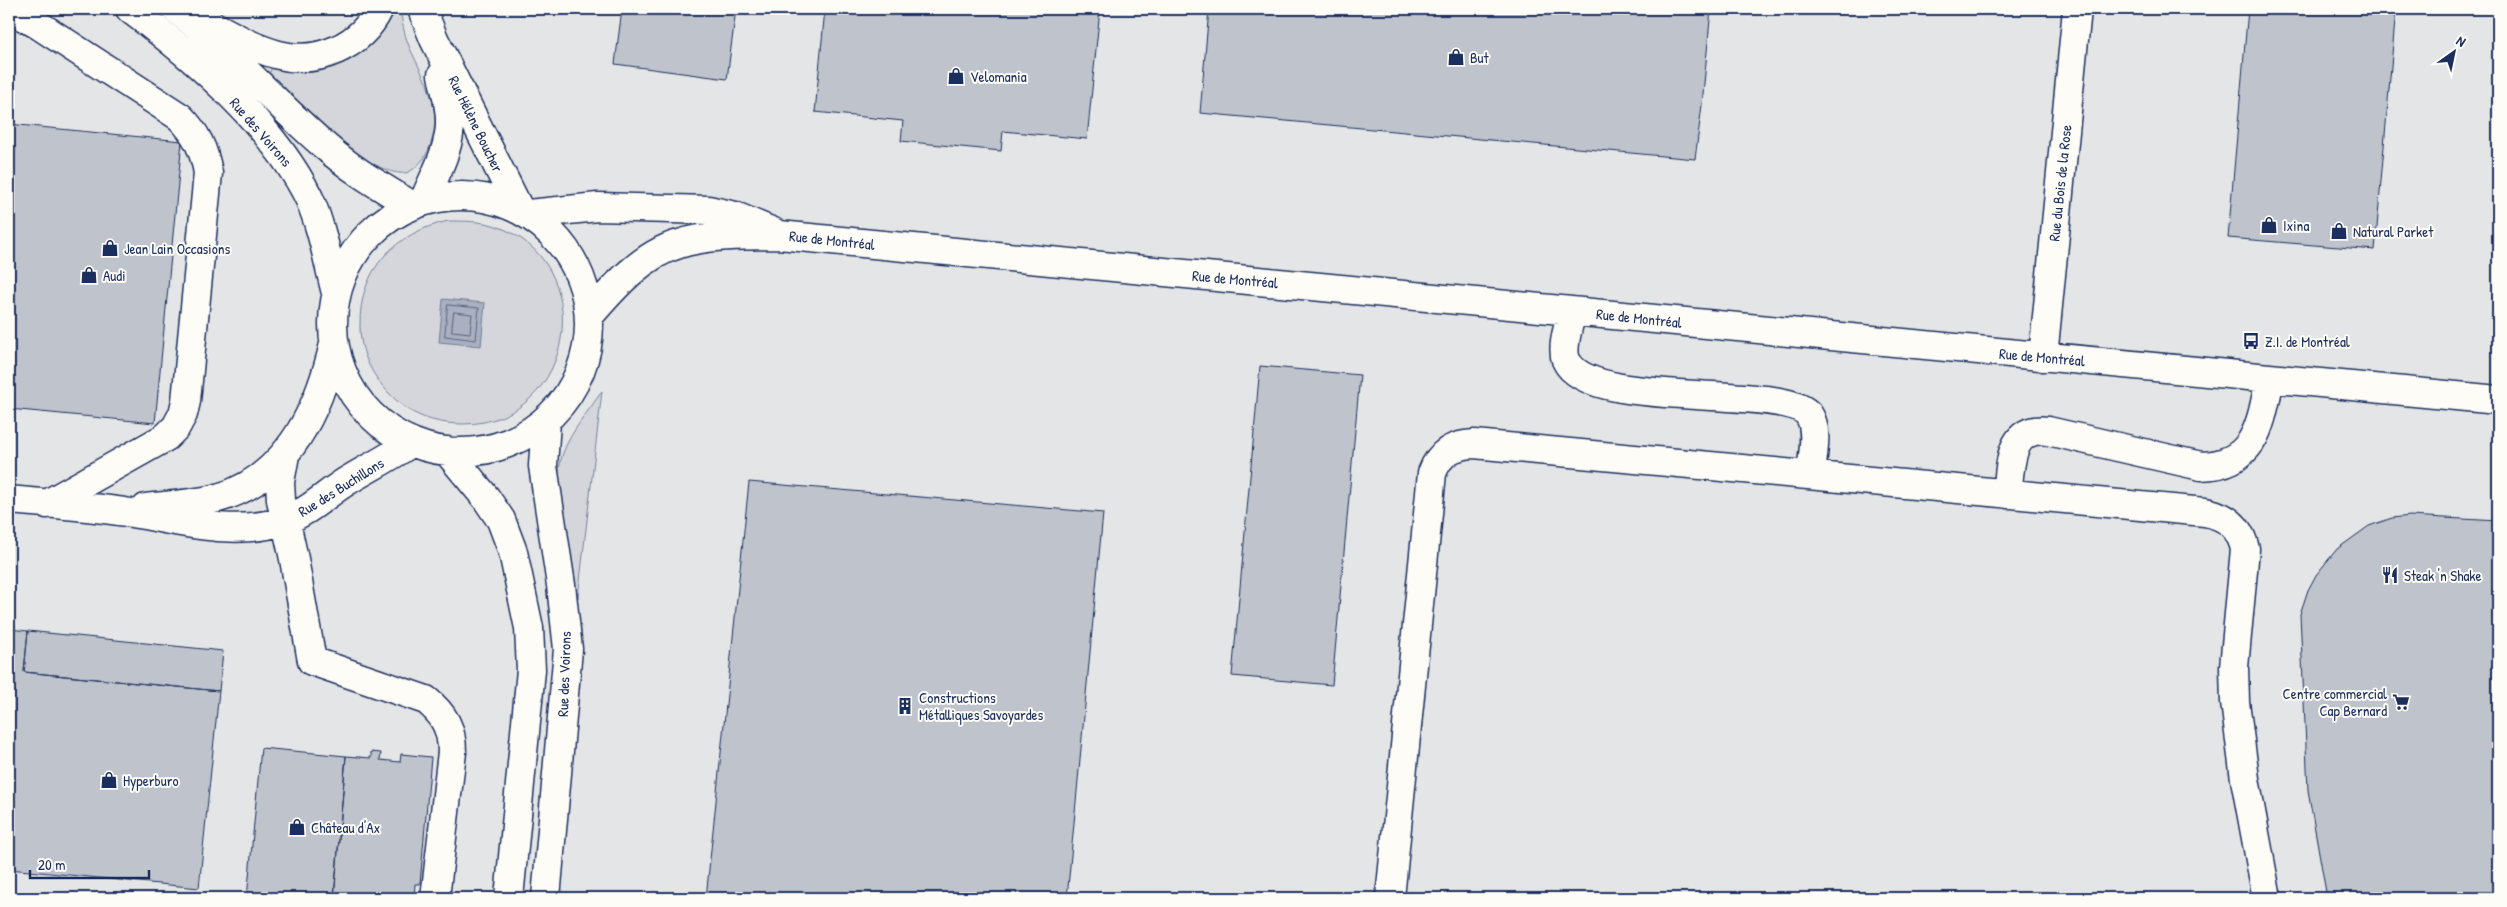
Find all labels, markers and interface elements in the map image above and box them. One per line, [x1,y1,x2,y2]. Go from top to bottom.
north arrow [2430,28,2480,78]
text: N [2453,31,2470,51]
shop icon: But [1446,47,1466,67]
place label: But [1470,47,1490,68]
shop icon: Velomania [946,66,966,86]
place label: Velomania [970,66,1027,87]
street label: Rue Hélène Boucher [444,72,509,176]
street label: Rue des Voirons [225,93,297,171]
street label: Rue du Bois de la Rose [2043,124,2077,242]
shop icon: Ixina [2259,215,2279,235]
place label: Ixina [2283,215,2309,236]
shop icon: Natural Parket [2329,221,2349,241]
place label: Natural Parket [2353,221,2434,242]
street label: Rue de Montréal [788,225,876,255]
shop icon: Jean Lain Occasions [100,238,120,258]
place label: Jean Lain Occasions [124,238,231,259]
shop icon: Audi [79,265,99,285]
place label: Audi [103,265,126,286]
street label: Rue de Montréal [1191,265,1279,293]
street label: Rue de Montréal [1595,303,1683,333]
bus stop icon: Z.I. de Montréal [2241,331,2261,351]
place label: Z.I. de Montréal [2265,331,2350,352]
street label: Rue de Montréal [1998,343,2086,371]
street label: Rue des Buchillons [294,452,388,522]
restaurant icon: Steak 'n Shake [2380,565,2400,585]
place label: Steak 'n Shake [2404,565,2482,586]
street label: Rue des Voirons [552,631,576,717]
place label: Centre commercial Cap Bernard [2283,683,2387,721]
place label: Constructions Métalliques Savoyardes [919,687,1044,725]
supermarket icon: Centre commercial Cap Bernard [2391,692,2411,712]
building icon: Constructions Métalliques Savoyardes [895,696,915,716]
shop icon: Hyperburo [99,770,119,790]
place label: Hyperburo [123,770,179,791]
shop icon: Château d'Ax [287,817,307,837]
place label: Château d'Ax [311,817,380,838]
scale bar [30,847,149,879]
text: 20 m [38,854,65,875]

